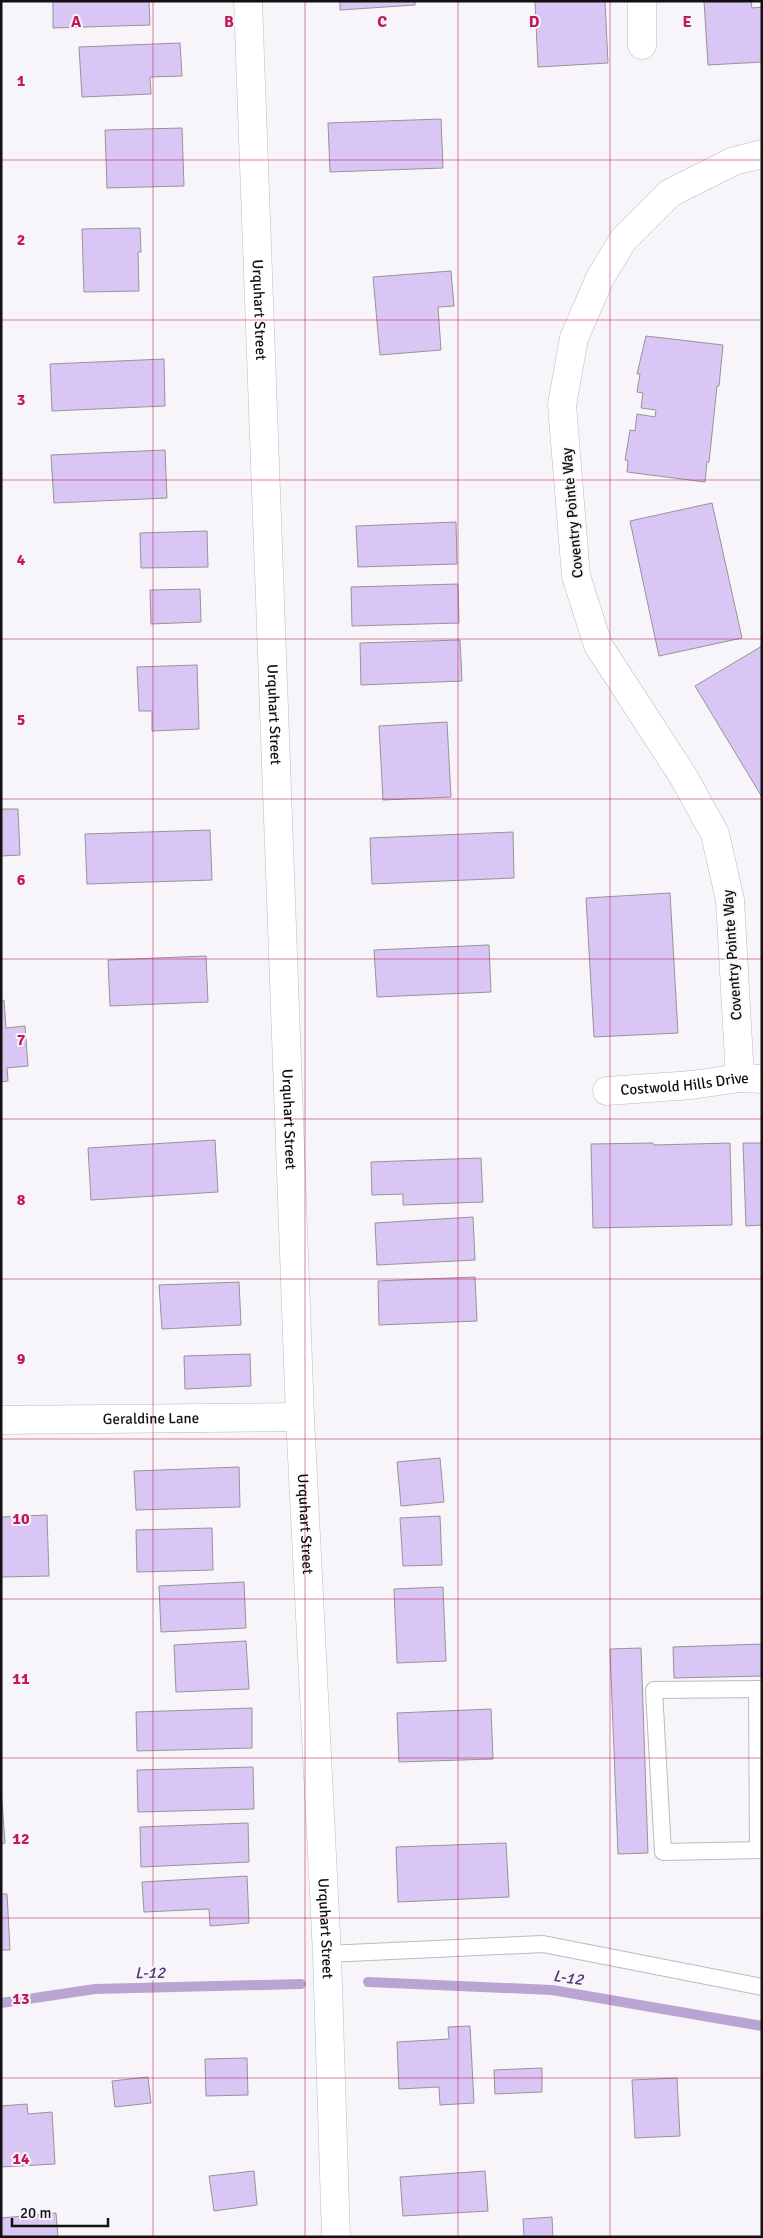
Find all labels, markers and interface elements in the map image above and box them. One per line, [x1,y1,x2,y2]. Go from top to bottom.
text: A [71,12,82,32]
text: B [224,12,234,32]
text: C [377,12,387,32]
text: D [529,12,540,32]
text: E [682,12,692,32]
text: 1 [17,71,26,91]
text: 2 [17,230,25,250]
street label: Urquhart Street [248,259,270,361]
text: 3 [17,390,25,410]
street label: Coventry Pointe Way [557,447,587,579]
text: 4 [17,550,26,570]
street label: Urquhart Street [263,664,285,765]
text: 5 [17,710,25,730]
text: 6 [17,870,26,890]
street label: Coventry Pointe Way [718,889,746,1021]
text: 7 [17,1030,26,1050]
street label: Urquhart Street [278,1068,300,1170]
street label: Costwold Hills Drive [620,1069,749,1099]
text: 8 [17,1190,26,1210]
text: 9 [17,1349,26,1369]
street label: Geraldine Lane [103,1409,199,1428]
street label: Urquhart Street [294,1473,317,1575]
text: 10 [12,1509,30,1529]
text: 11 [12,1669,30,1689]
text: 12 [12,1829,30,1849]
street label: Urquhart Street [314,1878,337,1979]
water label: L-12 [135,1963,167,1983]
water label: L-12 [552,1966,586,1990]
text: 13 [12,1989,30,2009]
text: 14 [12,2149,30,2169]
scale bar [12,2196,109,2228]
text: 20 m [20,2204,51,2222]

